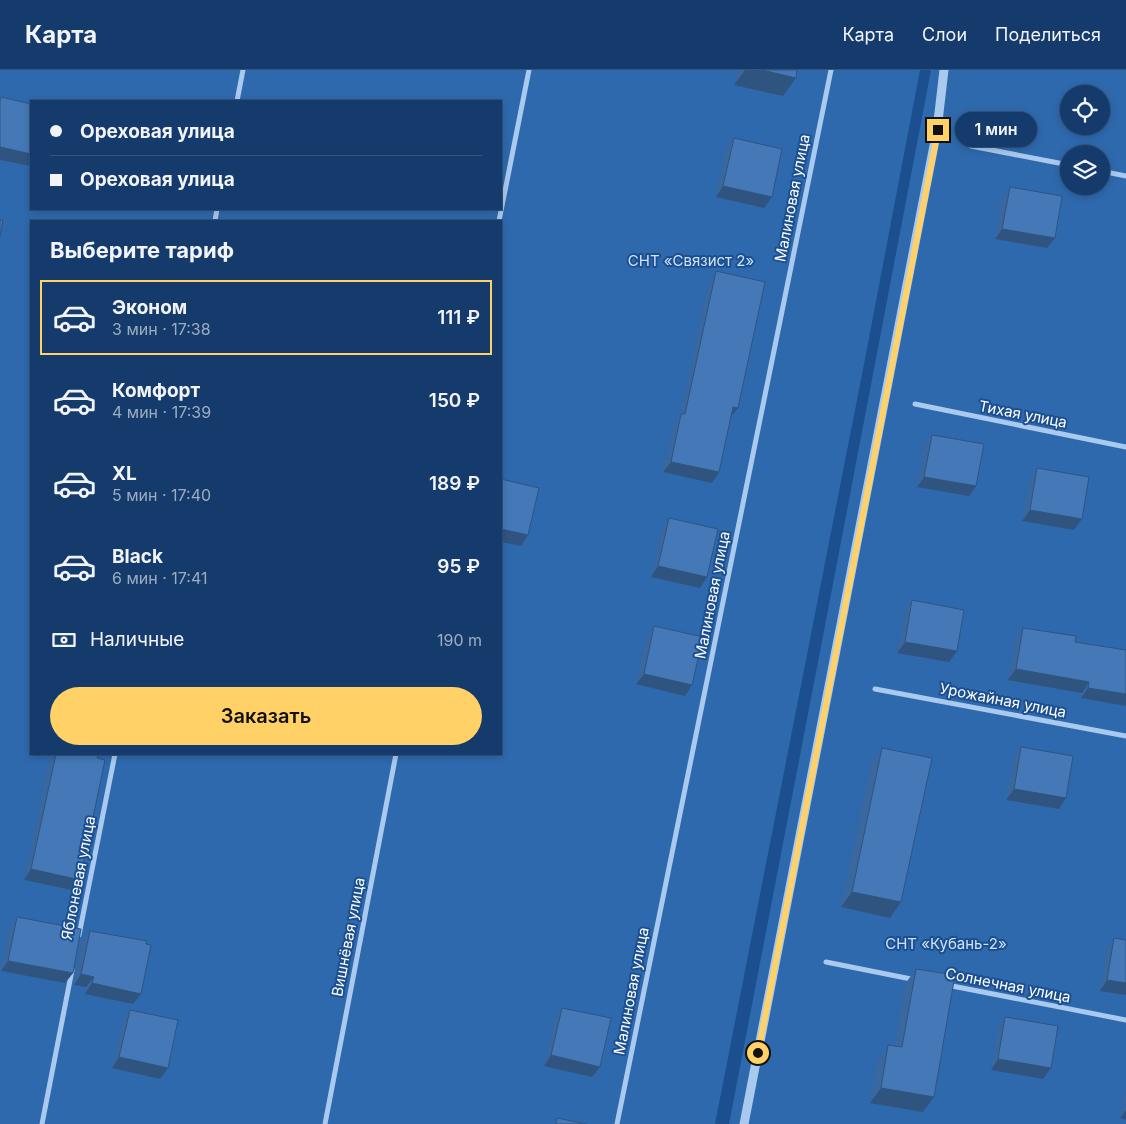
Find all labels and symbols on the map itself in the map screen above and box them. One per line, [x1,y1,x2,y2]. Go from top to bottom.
callout: 1 мин [956,112,1038,148]
route end [927,119,949,141]
street label: Малиновая улица [770,133,814,263]
park label: СНТ «Связист 2» [628,251,754,270]
street label: Тихая улица [977,396,1069,432]
street label: Малиновая улица [690,530,734,660]
street label: Урожайная улица [938,678,1068,722]
street label: Яблоневая улица [57,814,99,942]
street label: Вишнёвая улица [327,876,369,998]
street label: Малиновая улица [609,926,653,1056]
park label: СНТ «Кубань-2» [885,934,1007,953]
street label: Солнечная улица [944,964,1072,1006]
route start [747,1042,769,1064]

